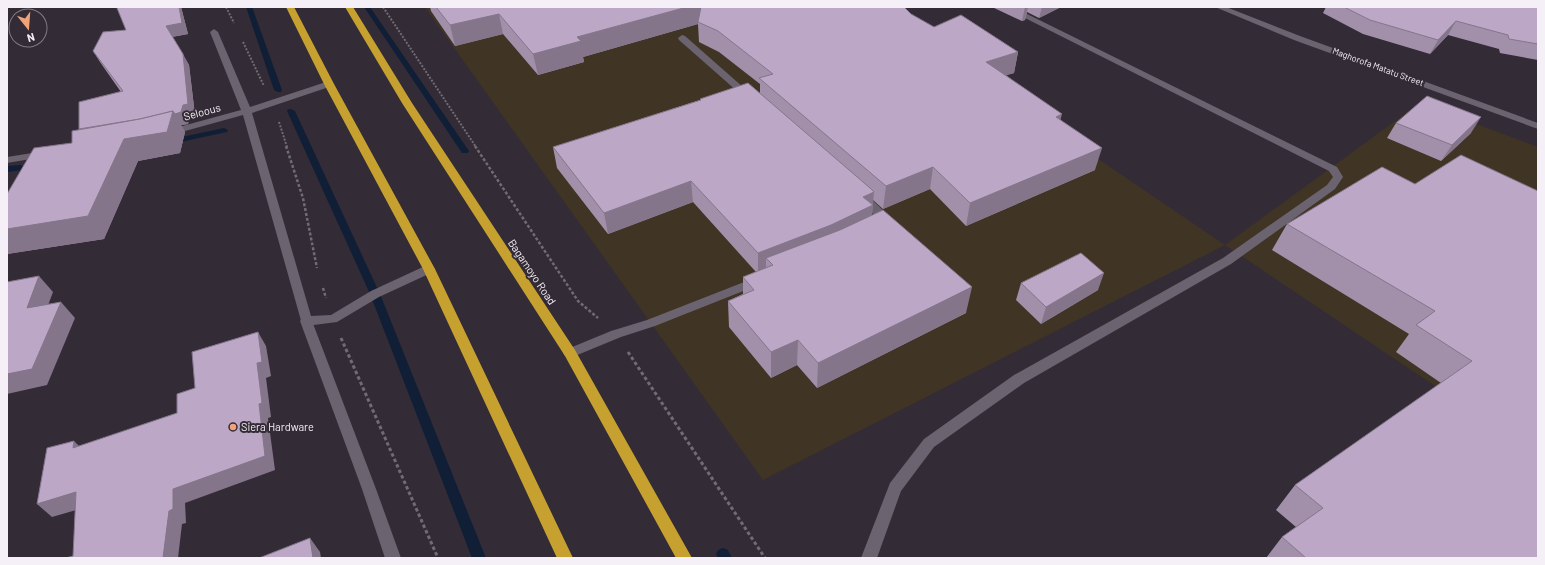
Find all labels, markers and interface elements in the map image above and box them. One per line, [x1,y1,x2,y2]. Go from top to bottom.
north arrow [8,8,48,48]
text: N [26,31,36,45]
street label: Maghorofa Matatu Street [1331,45,1425,88]
street label: Seloous [182,100,222,123]
street label: Bagamoyo Road [506,237,559,307]
place label: Siera Hardware [241,420,314,433]
marker: Siera Hardware [228,422,238,432]

